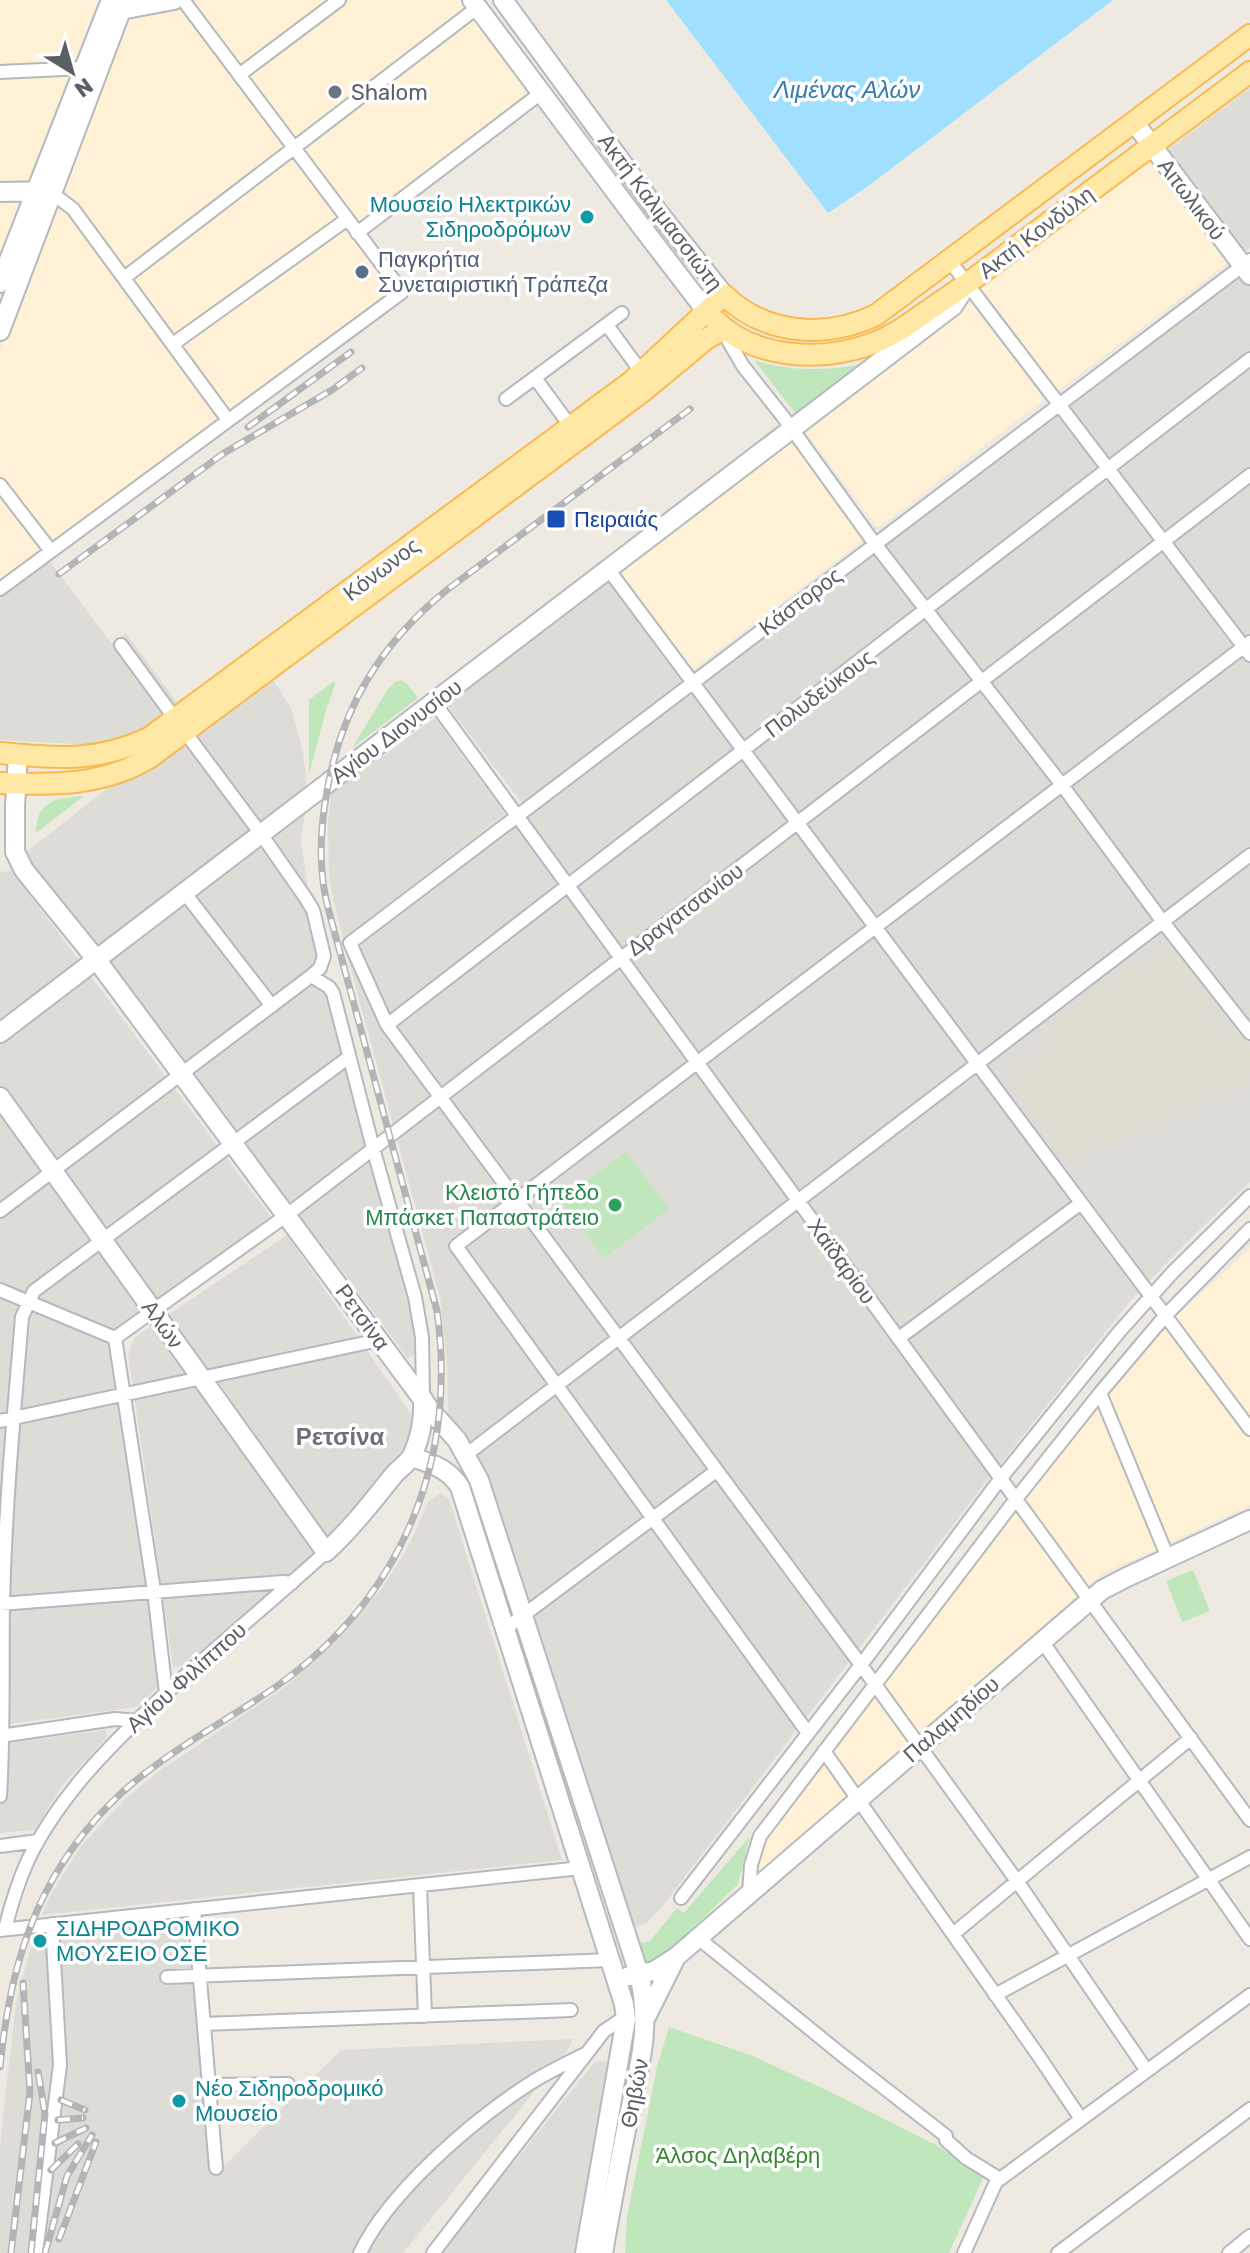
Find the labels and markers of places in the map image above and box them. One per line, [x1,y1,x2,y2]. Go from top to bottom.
place label: Shalom [351,79,428,106]
marker: Shalom [326,83,344,101]
place label: Μουσείο Ηλεκτρικών Σιδηροδρόμων [370,191,571,243]
marker: Μουσείο Ηλεκτρικών Σιδηροδρόμων [578,208,596,226]
place label: Παγκρήτια Συνεταιριστική Τράπεζα [378,246,608,298]
marker: Παγκρήτια Συνεταιριστική Τράπεζα [353,263,371,281]
place label: Πειραιάς [574,506,658,533]
marker: Πειραιάς [545,508,567,530]
place label: Κλειστό Γήπεδο Μπάσκετ Παπαστράτειο [365,1179,599,1231]
marker: Κλειστό Γήπεδο Μπάσκετ Παπαστράτειο [606,1196,624,1214]
place label: ΣΙΔΗΡΟΔΡΟΜΙΚΟ ΜΟΥΣΕΙΟ ΟΣΕ [56,1915,240,1967]
marker: ΣΙΔΗΡΟΔΡΟΜΙΚΟ ΜΟΥΣΕΙΟ ΟΣΕ [31,1932,49,1950]
place label: Νέο Σιδηροδρομικό Μουσείο [195,2075,384,2127]
marker: Νέο Σιδηροδρομικό Μουσείο [170,2092,188,2110]

